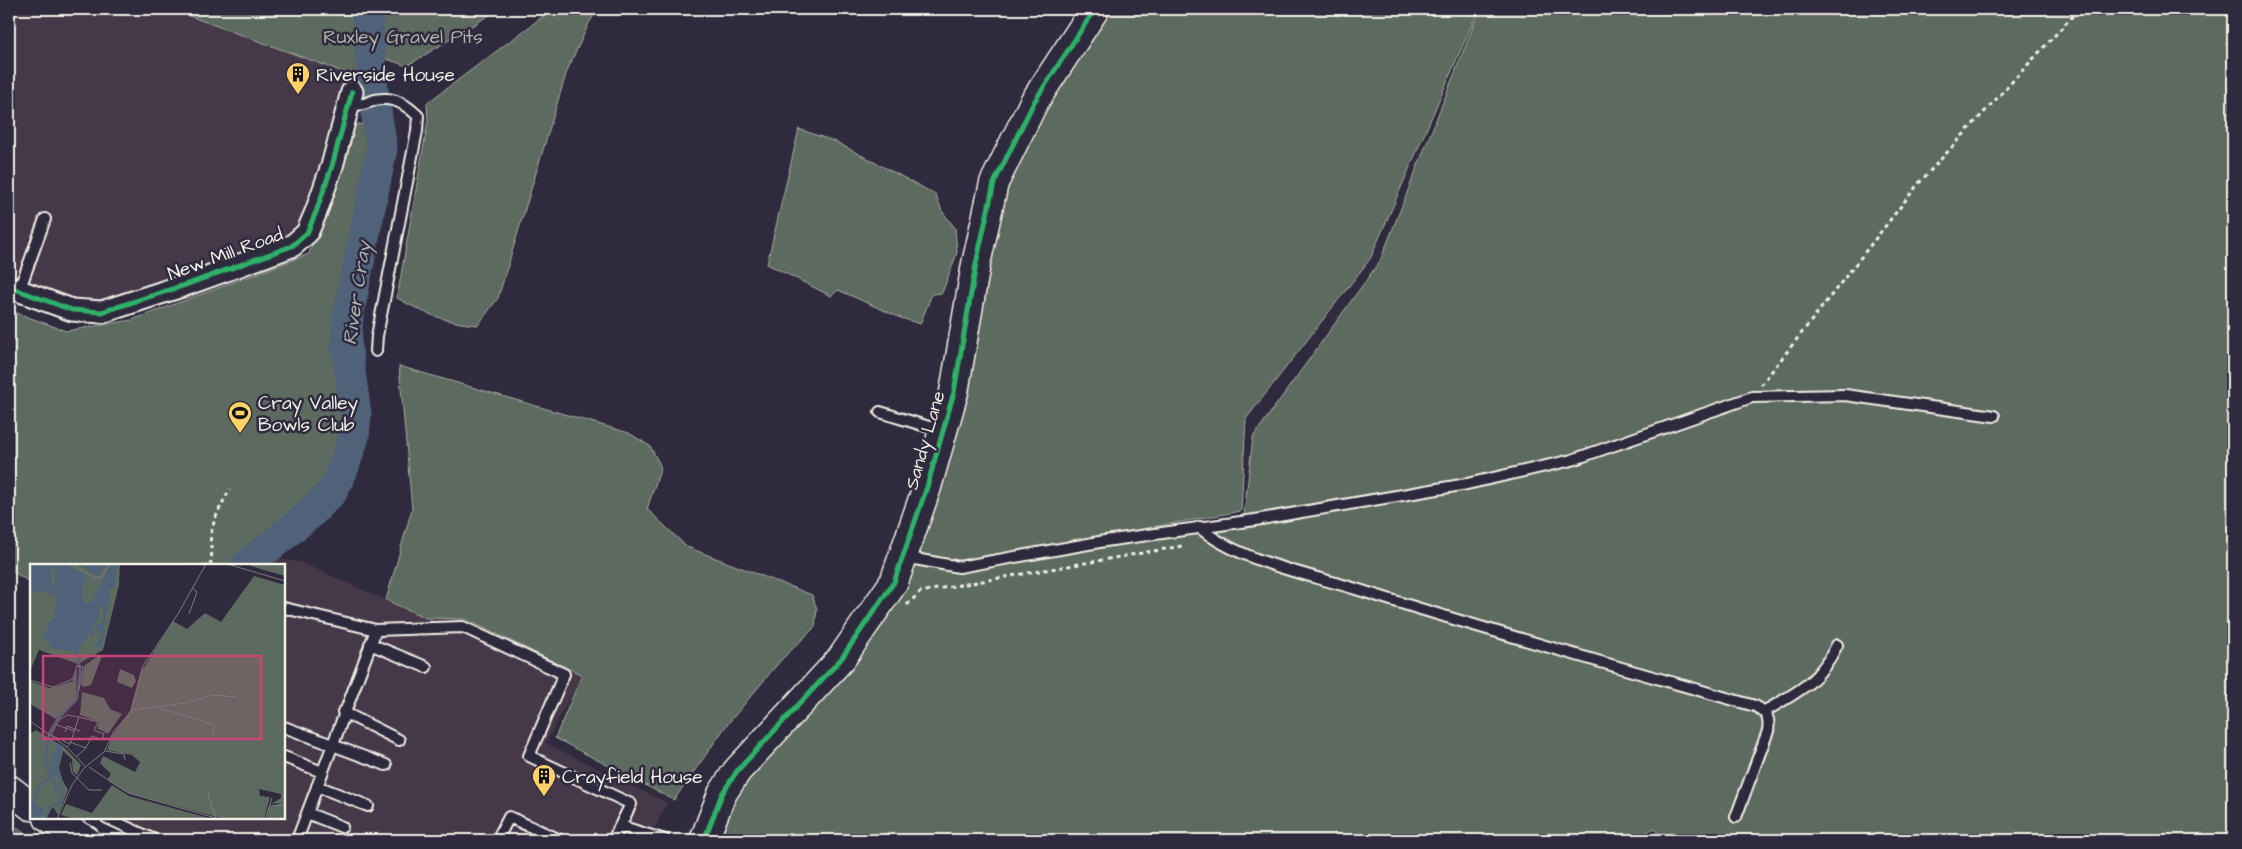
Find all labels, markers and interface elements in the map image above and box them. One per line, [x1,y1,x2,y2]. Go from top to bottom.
park label: Ruxley Gravel Pits [323,24,483,52]
building icon: Riverside House [285,61,311,95]
place label: Riverside House [316,62,455,89]
street label: New Mill Road [164,221,287,288]
water label: River Cray [336,238,379,347]
street label: Sandy Lane [898,388,953,493]
place label: Cray Valley Bowls Club [258,390,358,439]
sports icon: Cray Valley Bowls Club [227,400,253,434]
inset map [30,564,285,819]
building icon: Crayfield House [531,763,557,797]
place label: Crayfield House [562,764,702,792]

